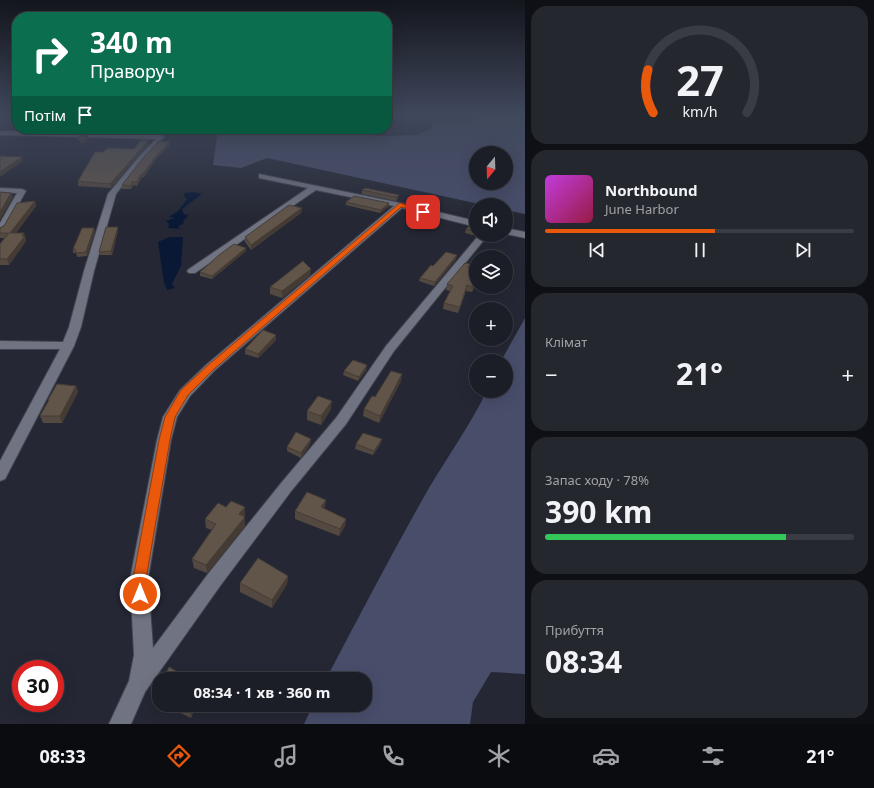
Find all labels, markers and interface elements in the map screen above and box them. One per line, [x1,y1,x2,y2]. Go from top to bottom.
text: 340 m [90,23,173,61]
icon: right [24,28,76,80]
text: 27 [676,52,723,108]
text: Праворуч [90,59,175,83]
text: km/h [682,101,717,120]
icon: arrive [74,104,96,126]
text: Потім [24,105,66,125]
north arrow [469,146,513,190]
map controls [469,146,513,398]
text: Northbound [605,180,697,200]
pin [406,195,440,229]
button: sound [469,198,513,242]
text: June Harbor [605,200,679,218]
icon: arrive [412,201,434,223]
icon: previous [586,239,608,261]
icon: pause [689,239,711,261]
icon: next [792,239,814,261]
button: layers [469,250,513,294]
button: + [469,302,513,346]
text: Клімат [545,333,587,351]
text: 21° [676,353,723,394]
button: − [469,354,513,398]
text: − [545,359,558,389]
text: + [841,359,854,389]
text: Запас ходу · 78% [545,471,649,489]
text: 390 km [545,491,652,532]
position arrow [119,573,161,615]
text: Прибуття [545,621,604,639]
text: 08:34 [545,641,622,682]
speed limit sign: 30 [12,660,64,712]
text: 08:34 · 1 хв · 360 m [194,682,330,702]
icon: directions [165,742,193,770]
icon: music [272,742,300,770]
icon: phone [379,742,407,770]
icon: climate [485,742,513,770]
icon: car [592,742,620,770]
icon: filters [699,742,727,770]
text: 08:33 [39,744,86,768]
text: 21° [806,744,835,768]

